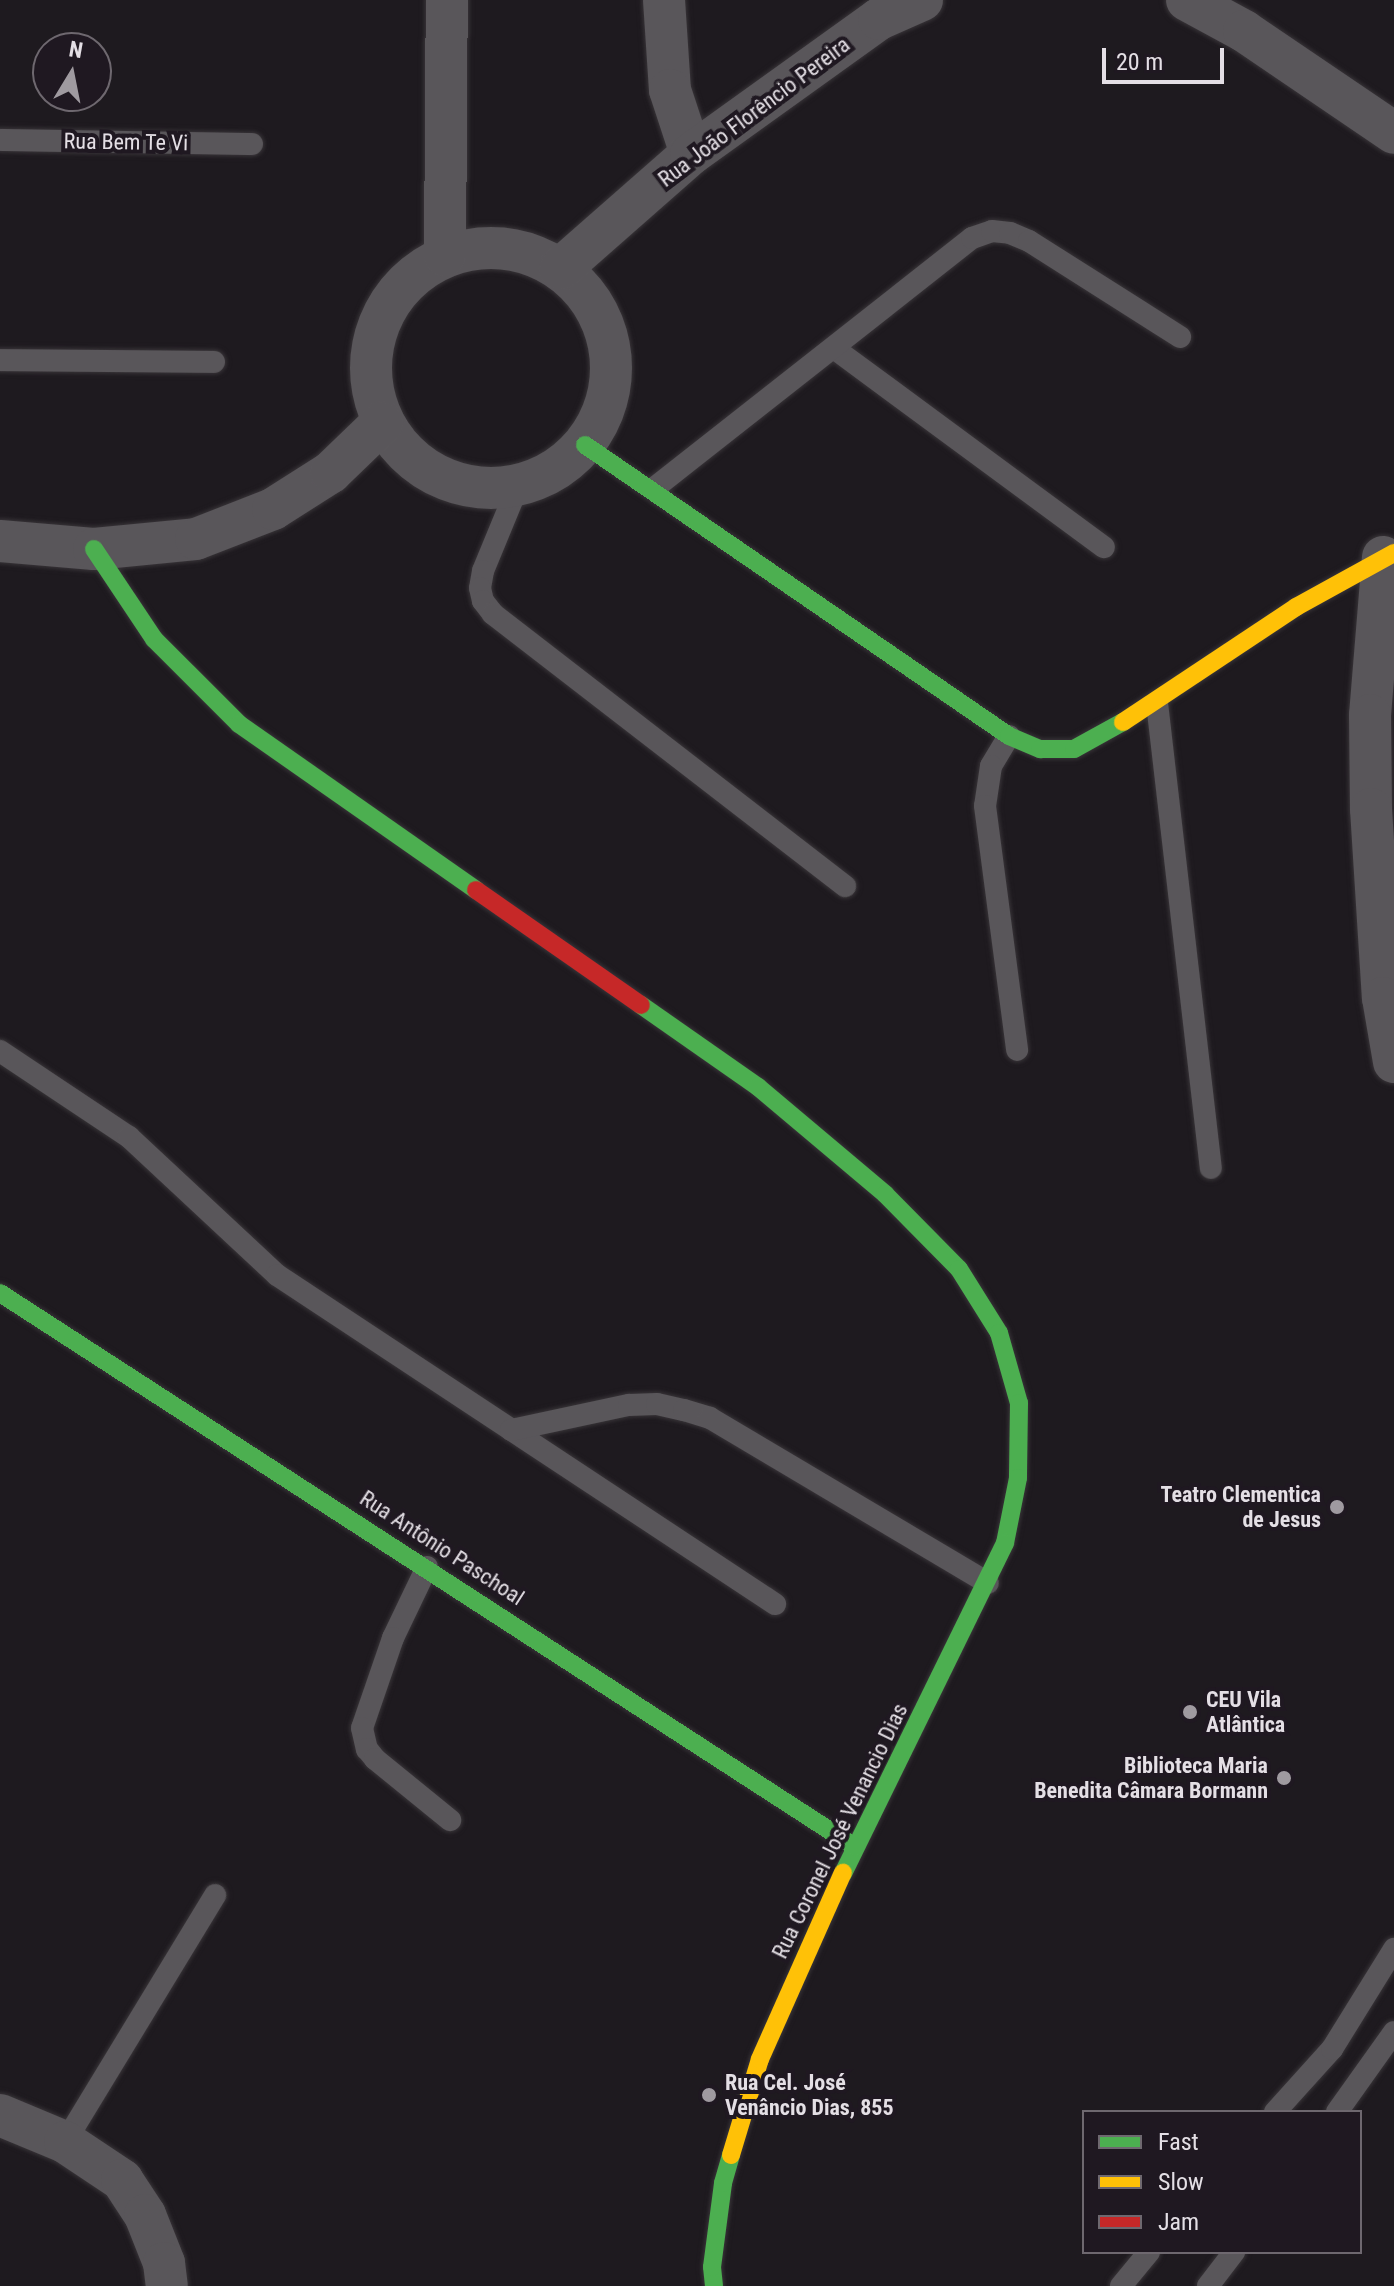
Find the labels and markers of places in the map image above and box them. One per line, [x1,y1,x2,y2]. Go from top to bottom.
place label: Teatro Clementica de Jesus [1160,1481,1321,1532]
marker: Teatro Clementica de Jesus [1328,1498,1346,1516]
place label: CEU Vila Atlântica [1206,1686,1285,1738]
marker: CEU Vila Atlântica [1181,1703,1199,1721]
place label: Biblioteca Maria Benedita Câmara Bormann [1034,1752,1268,1804]
marker: Biblioteca Maria Benedita Câmara Bormann [1275,1769,1293,1787]
place label: Rua Cel. José Venâncio Dias, 855 [725,2069,894,2120]
marker: Rua Cel. José Venâncio Dias, 855 [700,2086,718,2104]

